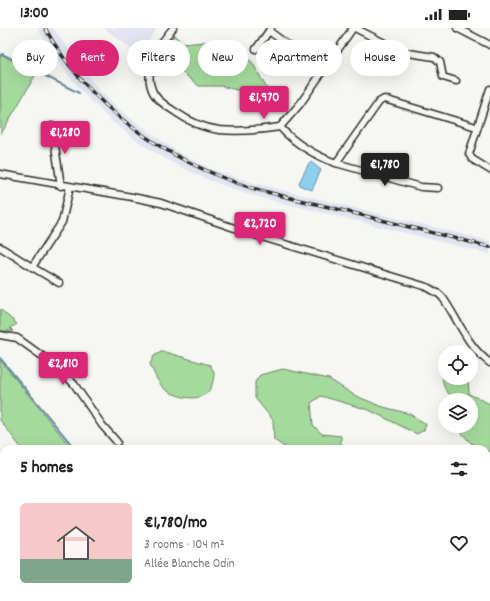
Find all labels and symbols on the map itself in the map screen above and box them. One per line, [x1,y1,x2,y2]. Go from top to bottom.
pin: €1,970 [231,86,297,120]
pin: €1,280 [32,121,98,155]
pin: €1,780 [352,153,418,187]
pin: €2,720 [227,212,293,246]
pin: €2,810 [30,352,96,386]

